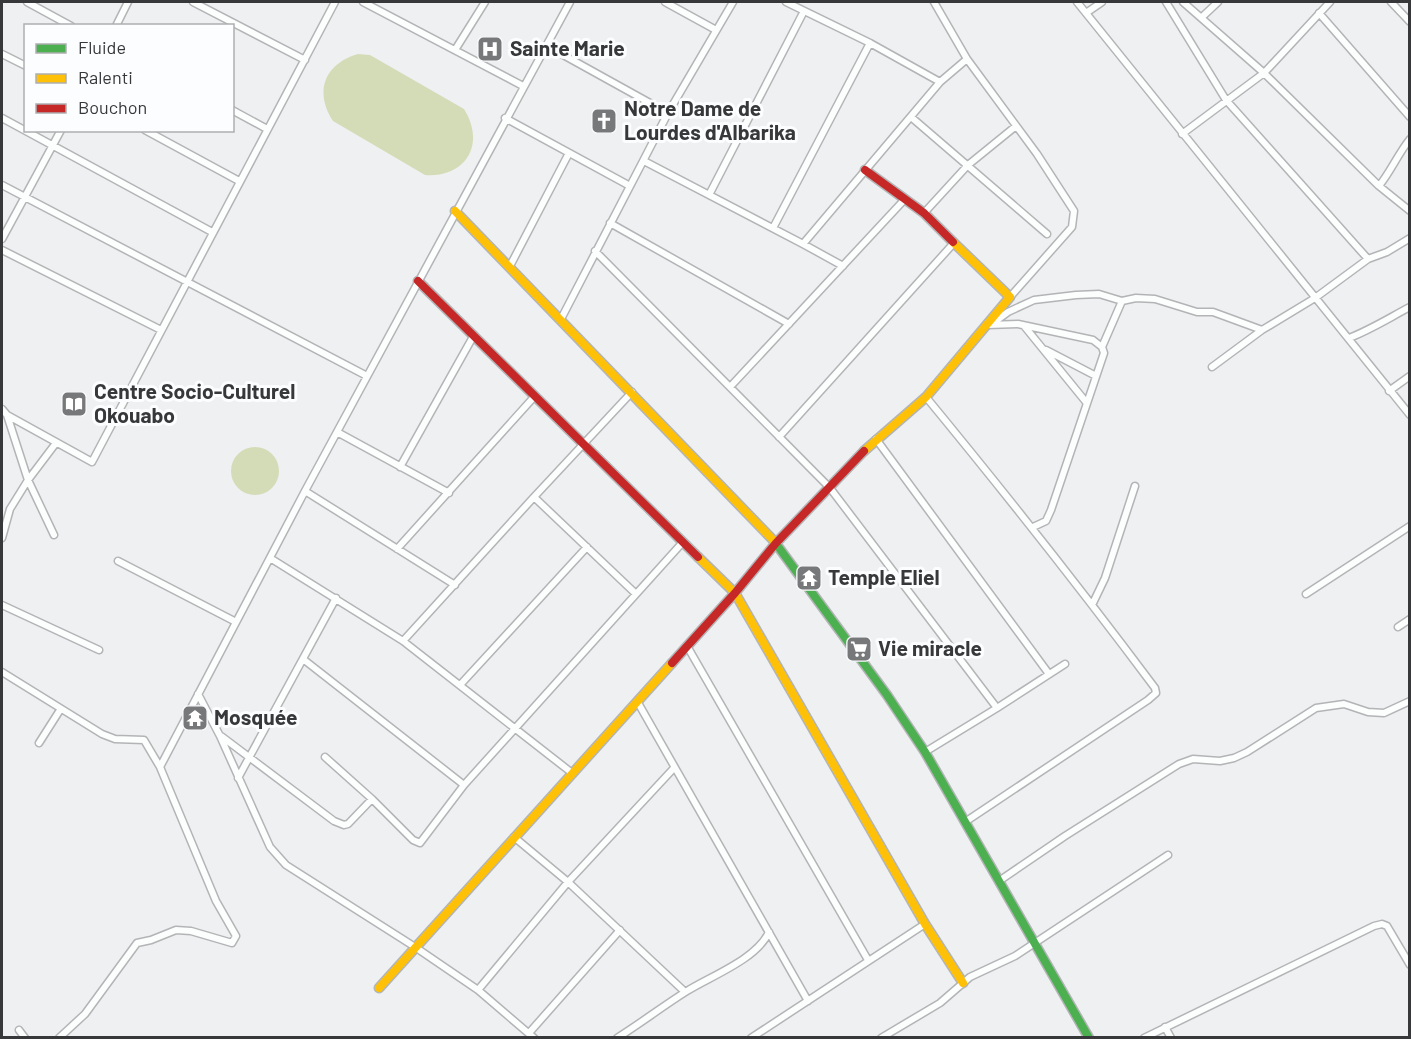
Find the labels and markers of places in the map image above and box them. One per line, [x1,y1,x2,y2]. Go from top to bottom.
hospital icon: Sainte Marie [475,34,505,64]
place label: Sainte Marie [510,35,625,60]
place label: Notre Dame de Lourdes d'Albarika [624,95,796,144]
church icon: Notre Dame de Lourdes d'Albarika [589,106,619,136]
place label: Centre Socio-Culturel Okouabo [94,378,295,427]
library icon: Centre Socio-Culturel Okouabo [59,389,89,419]
temple icon: Temple Eliel [794,563,824,593]
place label: Temple Eliel [828,564,940,589]
supermarket icon: Vie miracle [844,634,874,664]
place label: Vie miracle [878,635,982,660]
temple icon: Mosquée [180,703,210,733]
place label: Mosquée [214,704,298,729]

